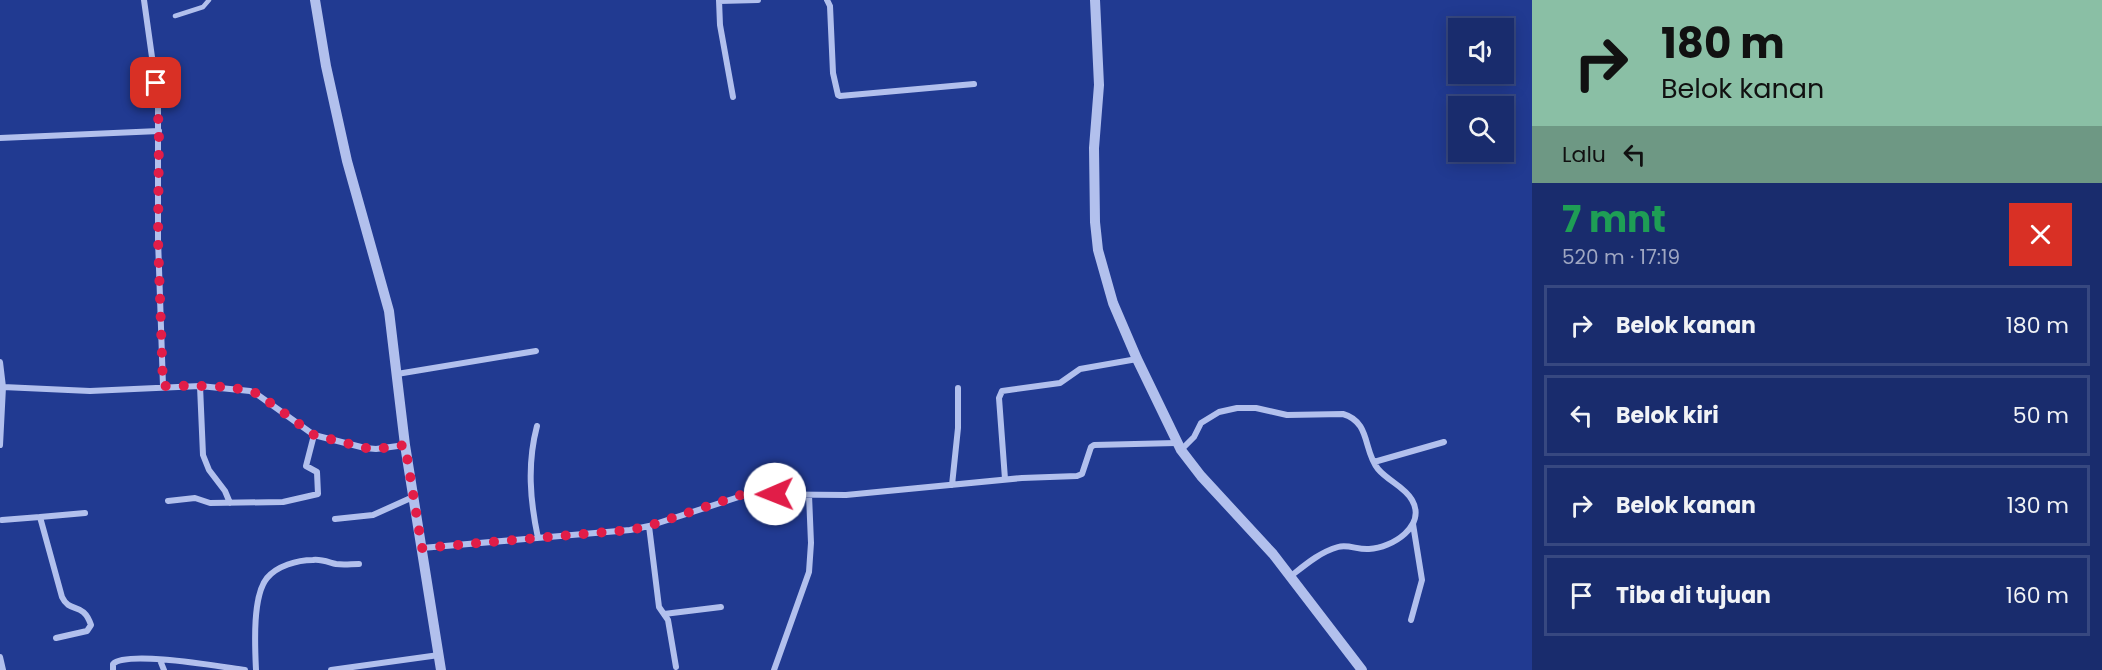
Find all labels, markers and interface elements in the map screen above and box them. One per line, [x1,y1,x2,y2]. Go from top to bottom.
text: 180 m [1661,14,1785,73]
map controls [1448,18,1514,162]
button: sound [1448,18,1514,84]
icon: right [1562,24,1640,102]
pin [130,57,181,108]
icon: arrive [139,66,172,99]
text: Belok kanan [1661,70,1824,107]
button: search [1448,96,1514,162]
icon: left [1618,138,1651,171]
text: Lalu [1562,139,1606,170]
text: 7 mnt [1562,194,1666,245]
button: close [2009,203,2072,266]
text: 520 m · 17:19 [1562,243,1680,271]
icon: right [1565,309,1598,342]
text: Belok kanan [1616,310,1756,341]
text: 180 m [2006,310,2069,341]
icon: left [1565,399,1598,432]
text: Belok kiri [1616,400,1719,431]
text: 50 m [2013,400,2069,431]
position arrow [743,462,807,526]
icon: right [1565,489,1598,522]
text: Belok kanan [1616,490,1756,521]
text: 130 m [2007,490,2069,521]
icon: arrive [1565,579,1598,612]
text: Tiba di tujuan [1616,580,1771,611]
text: 160 m [2006,580,2069,611]

